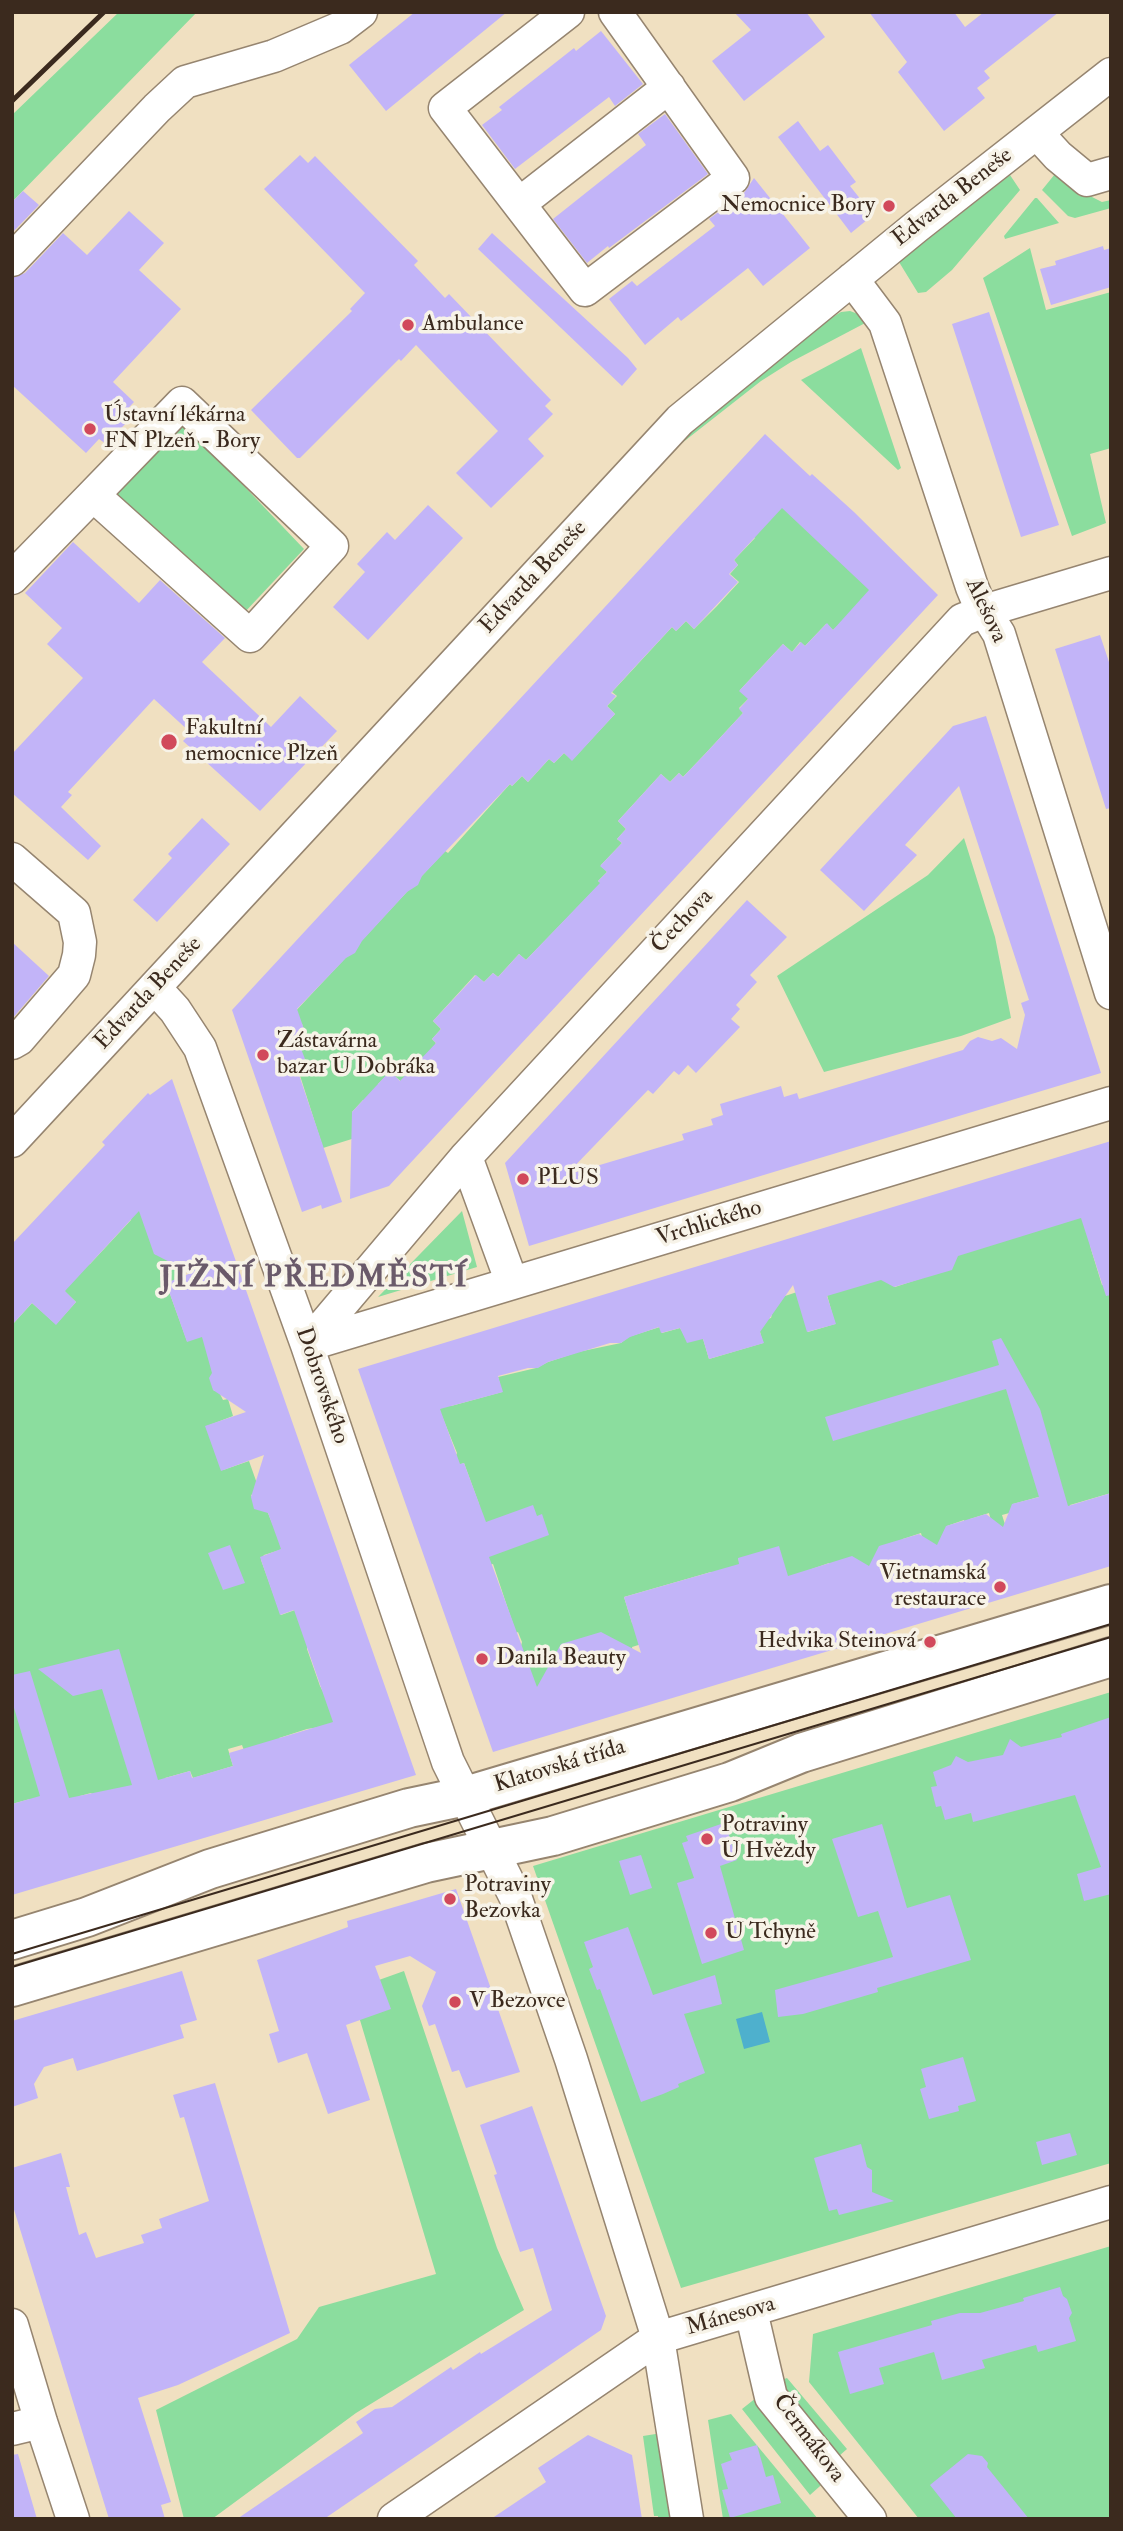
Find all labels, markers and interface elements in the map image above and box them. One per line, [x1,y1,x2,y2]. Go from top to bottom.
street label: Edvarda Beneše [887,143,1019,253]
place label: Nemocnice Bory [721,192,875,220]
marker: Nemocnice Bory [881,198,897,214]
place label: Ambulance [422,311,523,339]
marker: Ambulance [400,317,416,333]
place label: Ústavní lékárna FN Plzeň - Bory [104,402,260,456]
marker: Ústavní lékárna FN Plzeň - Bory [82,421,98,437]
street label: Edvarda Beneše [475,516,593,640]
street label: Alešova [958,574,1012,648]
place label: Fakultní nemocnice Plzeň [185,715,338,769]
marker: Fakultní nemocnice Plzeň [159,732,179,752]
street label: Čechova [646,884,720,960]
street label: Edvarda Beneše [90,932,208,1056]
place label: Zástavárna bazar U Dobráka [277,1028,435,1082]
marker: Zástavárna bazar U Dobráka [255,1047,271,1063]
place label: PLUS [537,1165,599,1193]
marker: PLUS [515,1171,531,1187]
street label: Vrchlického [653,1195,765,1253]
district label: JIŽNÍ PŘEDMĚSTÍ [162,1262,466,1298]
street label: Dobrovského [288,1324,354,1448]
place label: Vietnamská restaurace [879,1560,986,1614]
marker: Vietnamská restaurace [992,1579,1008,1595]
place label: Hedvika Steinová [757,1628,916,1656]
marker: Hedvika Steinová [922,1634,938,1650]
place label: Danila Beauty [496,1645,626,1673]
marker: Danila Beauty [474,1651,490,1667]
street label: Klatovská třída [491,1734,629,1800]
place label: Potraviny U Hvězdy [721,1812,816,1866]
marker: Potraviny U Hvězdy [699,1831,715,1847]
place label: Potraviny Bezovka [464,1872,551,1926]
marker: Potraviny Bezovka [442,1891,458,1907]
place label: U Tchyně [725,1919,816,1947]
marker: U Tchyně [703,1925,719,1941]
place label: V Bezovce [469,1988,565,2016]
marker: V Bezovce [447,1994,463,2010]
street label: Mánesova [683,2291,779,2343]
street label: Čermákova [766,2390,850,2488]

